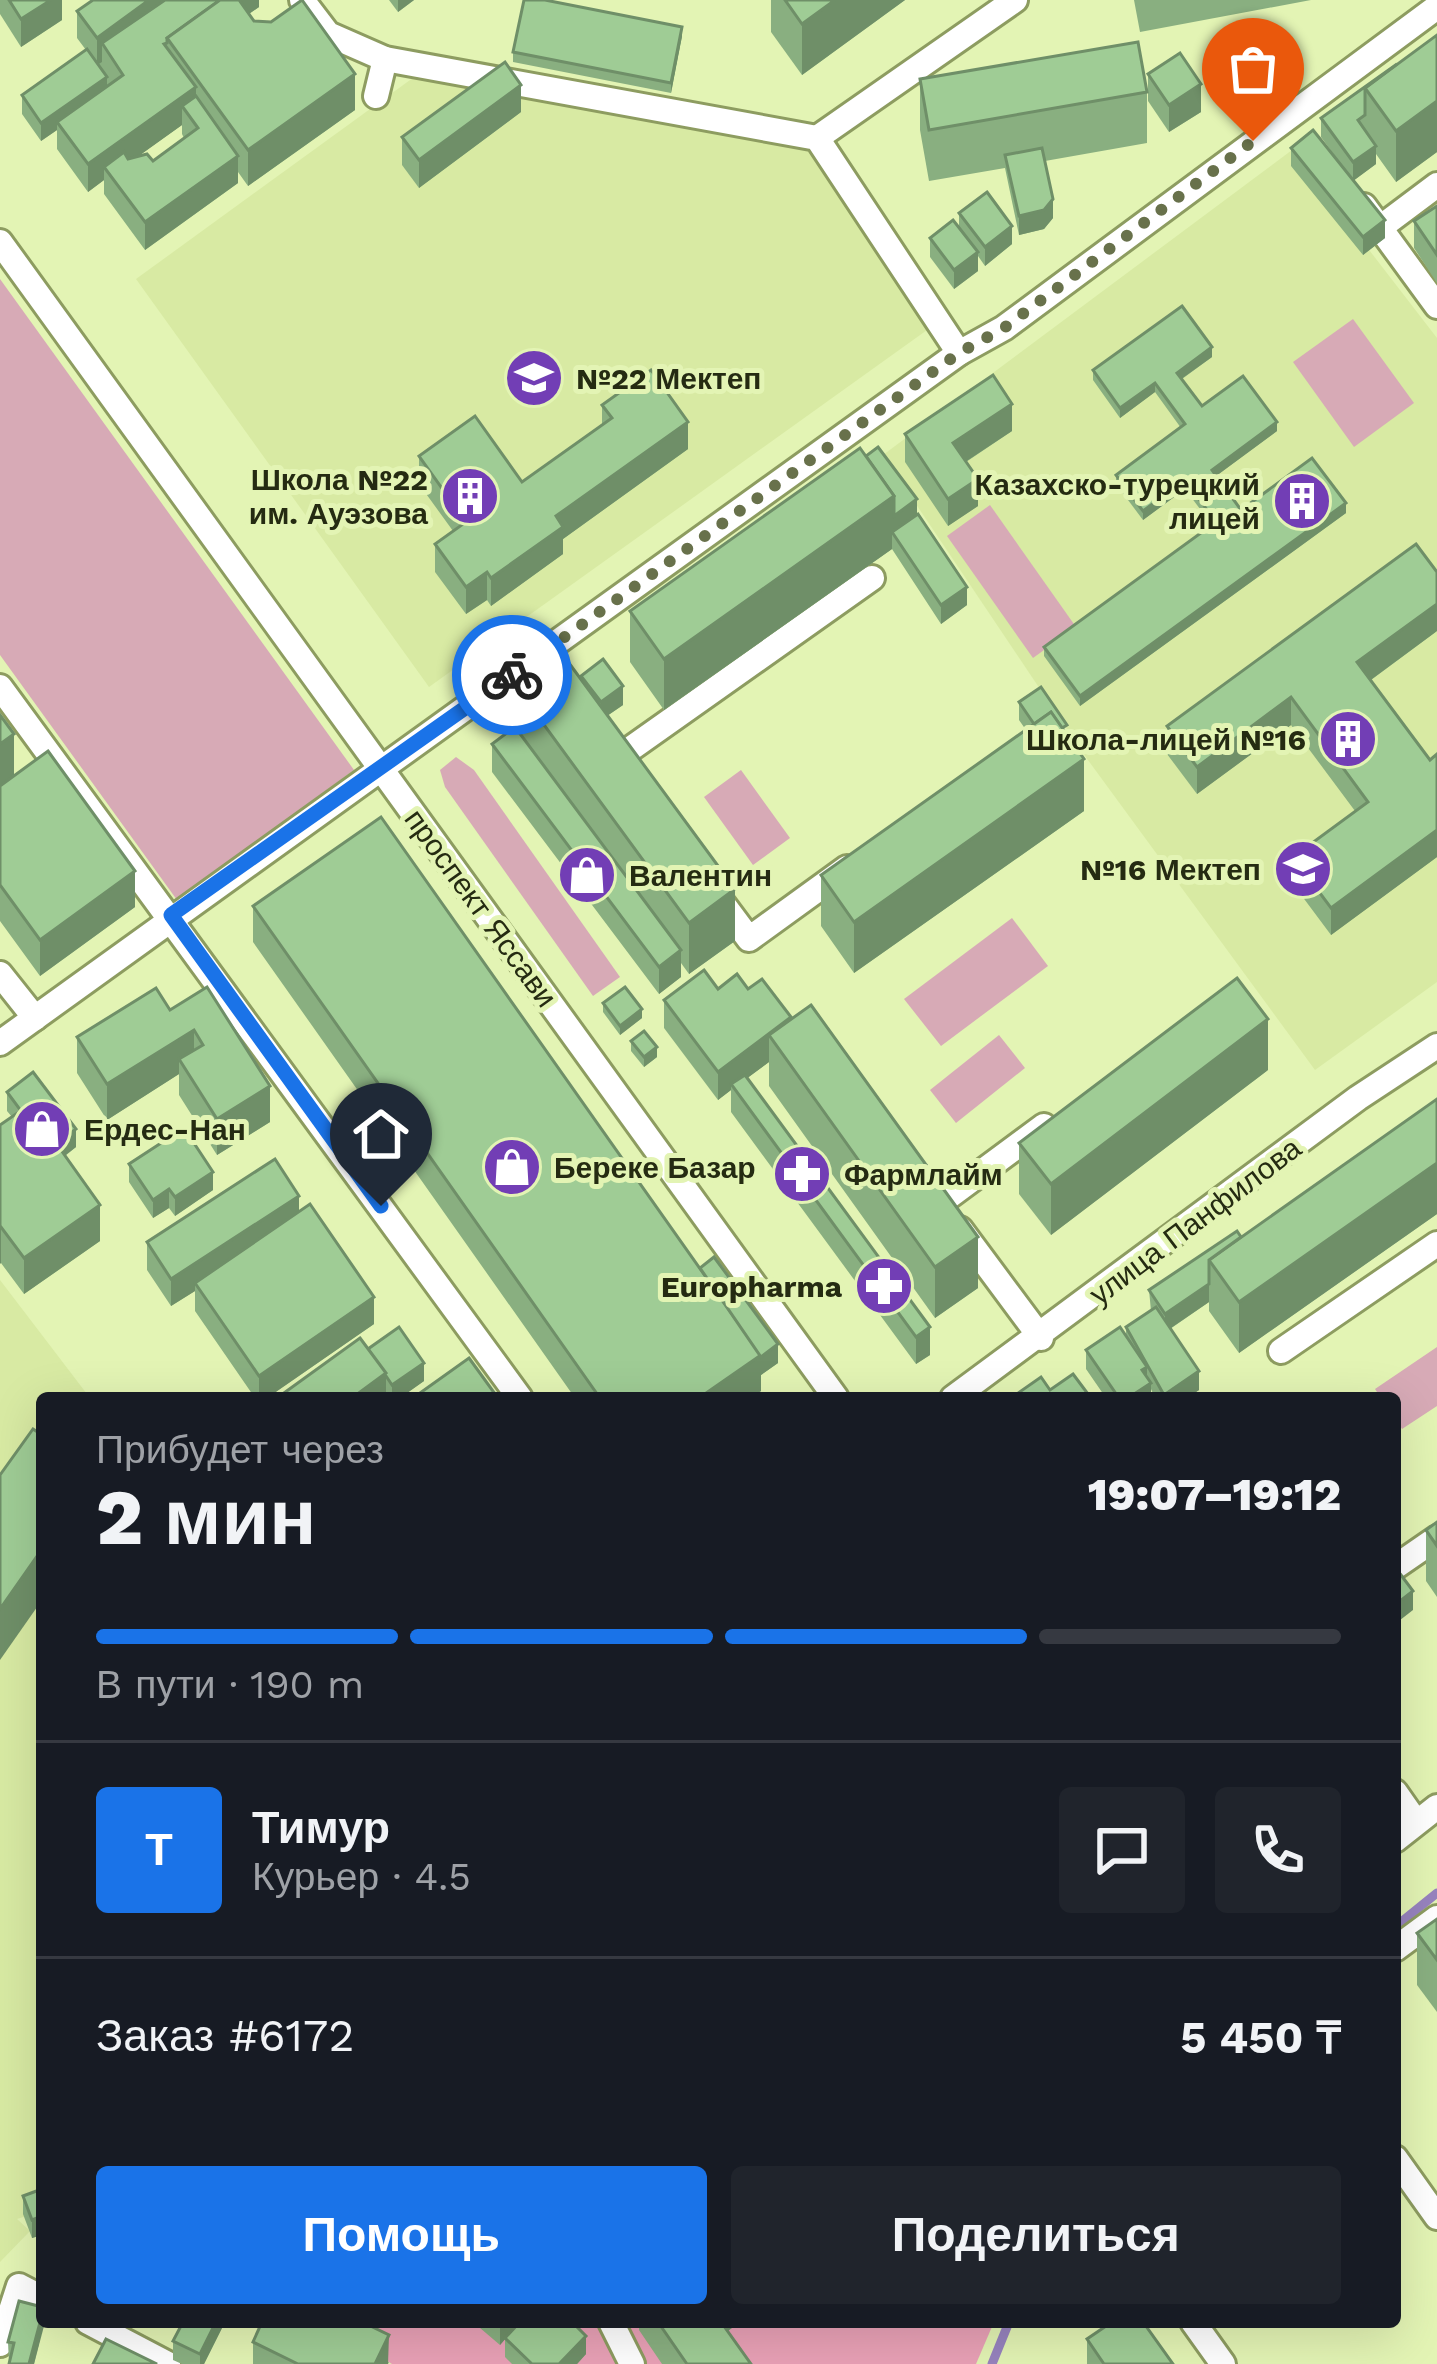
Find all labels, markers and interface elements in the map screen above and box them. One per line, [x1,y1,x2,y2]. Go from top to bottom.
pin [1202,18,1304,141]
icon: bag [1220,36,1286,102]
school or university icon: №22 Мектеп [503,347,565,409]
place label: №22 Мектеп [576,361,761,396]
place label: Школа №22 им. Ауэзова [249,462,428,531]
building icon: Школа №22 им. Ауэзова [439,465,501,527]
place label: Казахско-турецкий лицей [975,467,1260,536]
building icon: Казахско-турецкий лицей [1271,470,1333,532]
courier [452,615,572,735]
icon: bike [479,642,545,708]
building icon: Школа-лицей №16 [1317,708,1379,770]
place label: Школа-лицей №16 [1026,722,1306,757]
street label: проспект Яссави [397,802,565,1014]
school or university icon: №16 Мектеп [1272,838,1334,900]
shop icon: Валентин [556,844,618,906]
place label: №16 Мектеп [1080,852,1261,887]
place label: Валентин [629,858,772,893]
pin [330,1083,432,1206]
shop icon: Ердес-Нан [11,1098,73,1160]
icon: home [348,1101,414,1167]
place label: Ердес-Нан [84,1112,246,1147]
street label: улица Панфилова [1082,1130,1308,1312]
shop icon: Береке Базар [481,1136,543,1198]
pharmacy icon: Фармлайм [771,1143,833,1205]
place label: Береке Базар [554,1150,756,1185]
place label: Фармлайм [844,1157,1003,1192]
pharmacy icon: Europharma [853,1255,915,1317]
place label: Europharma [661,1269,843,1304]
text: Прибудет через [96,1427,384,1472]
text: 19:07–19:12 [1088,1468,1341,1521]
text: 2 мин [96,1471,316,1563]
text: В пути · 190 m [96,1662,364,1707]
button: chat [1059,1787,1185,1913]
button: phone [1215,1787,1341,1913]
text: Тимур [252,1801,390,1854]
text: Т [145,1823,173,1876]
text: Курьер · 4.5 [252,1854,471,1899]
text: Заказ #6172 [96,2009,355,2062]
text: 5 450 ₸ [1180,2011,1341,2064]
button: Помощь [96,2166,707,2304]
button: Поделиться [731,2166,1341,2304]

